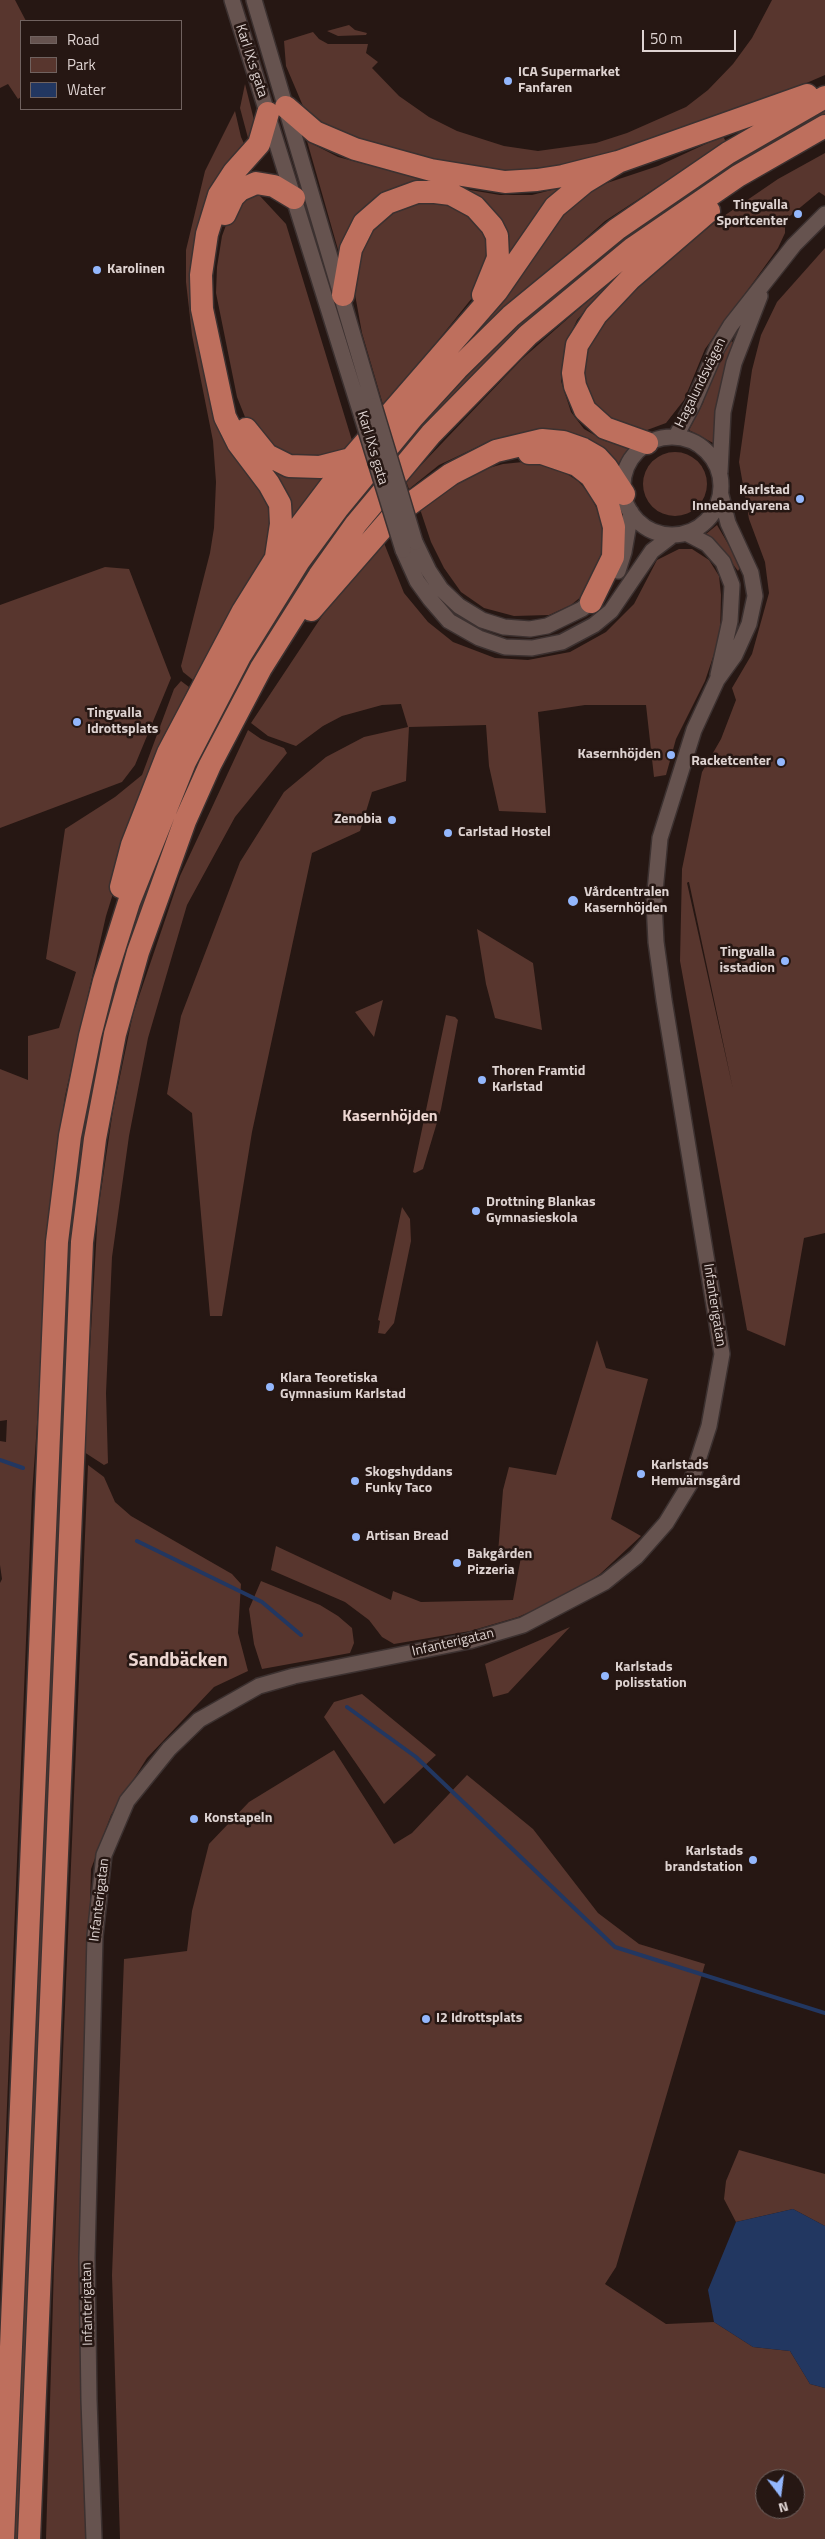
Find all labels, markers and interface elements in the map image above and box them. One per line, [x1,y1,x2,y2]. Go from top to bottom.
legend [20,20,182,110]
scale bar [645,20,739,52]
street label: Karl IX:s gata [231,22,271,100]
text: 50 m [650,27,683,50]
text: Road [67,28,99,51]
text: Park [67,53,96,76]
place label: ICA Supermarket Fanfaren [518,65,620,98]
marker: ICA Supermarket Fanfaren [502,75,514,87]
text: Water [67,78,106,101]
place label: Tingvalla Sportcenter [717,198,788,230]
marker: Tingvalla Sportcenter [792,208,804,220]
place label: Karolinen [107,262,165,278]
marker: Karolinen [91,264,103,276]
street label: Hagalundsvägen [672,335,730,431]
street label: Karl IX:s gata [353,409,391,487]
place label: Karlstad Innebandyarena [692,483,790,516]
marker: Karlstad Innebandyarena [794,493,806,505]
place label: Tingvalla Idrottsplats [87,706,158,739]
marker: Tingvalla Idrottsplats [71,716,83,728]
place label: Kasernhöjden [578,747,661,763]
marker: Kasernhöjden [665,749,677,761]
place label: Racketcenter [691,754,771,770]
marker: Racketcenter [775,756,787,768]
place label: Zenobia [334,812,382,828]
marker: Zenobia [386,814,398,826]
place label: Carlstad Hostel [458,825,551,841]
marker: Carlstad Hostel [442,827,454,839]
place label: Vårdcentralen Kasernhöjden [584,885,669,918]
marker: Vårdcentralen Kasernhöjden [566,894,580,908]
place label: Tingvalla isstadion [719,945,775,978]
marker: Tingvalla isstadion [779,955,791,967]
place label: Thoren Framtid Karlstad [492,1064,585,1096]
marker: Thoren Framtid Karlstad [476,1074,488,1086]
district label: Kasernhöjden [342,1107,438,1127]
place label: Drottning Blankas Gymnasieskola [486,1195,596,1228]
marker: Drottning Blankas Gymnasieskola [470,1205,482,1217]
street label: Infanterigatan [699,1262,729,1348]
place label: Klara Teoretiska Gymnasium Karlstad [280,1371,406,1404]
marker: Klara Teoretiska Gymnasium Karlstad [264,1381,276,1393]
place label: Karlstads Hemvärnsgård [651,1458,740,1490]
place label: Skogshyddans Funky Taco [365,1465,453,1498]
marker: Karlstads Hemvärnsgård [635,1468,647,1480]
marker: Skogshyddans Funky Taco [349,1475,361,1487]
place label: Artisan Bread [366,1529,449,1545]
marker: Artisan Bread [350,1531,362,1543]
place label: Bakgården Pizzeria [467,1547,532,1580]
marker: Bakgården Pizzeria [451,1557,463,1569]
street label: Infanterigatan [410,1625,496,1661]
district label: Sandbäcken [128,1650,228,1672]
place label: Karlstads polisstation [615,1660,687,1692]
marker: Karlstads polisstation [599,1670,611,1682]
place label: Konstapeln [204,1811,272,1827]
marker: Konstapeln [188,1813,200,1825]
place label: Karlstads brandstation [665,1844,743,1876]
marker: Karlstads brandstation [747,1854,759,1866]
street label: Infanterigatan [87,1857,113,1943]
place label: I2 Idrottsplats [436,2011,522,2027]
marker: I2 Idrottsplats [420,2013,432,2025]
street label: Infanterigatan [79,2262,97,2346]
north arrow [755,2469,805,2519]
text: N [776,2497,791,2519]

